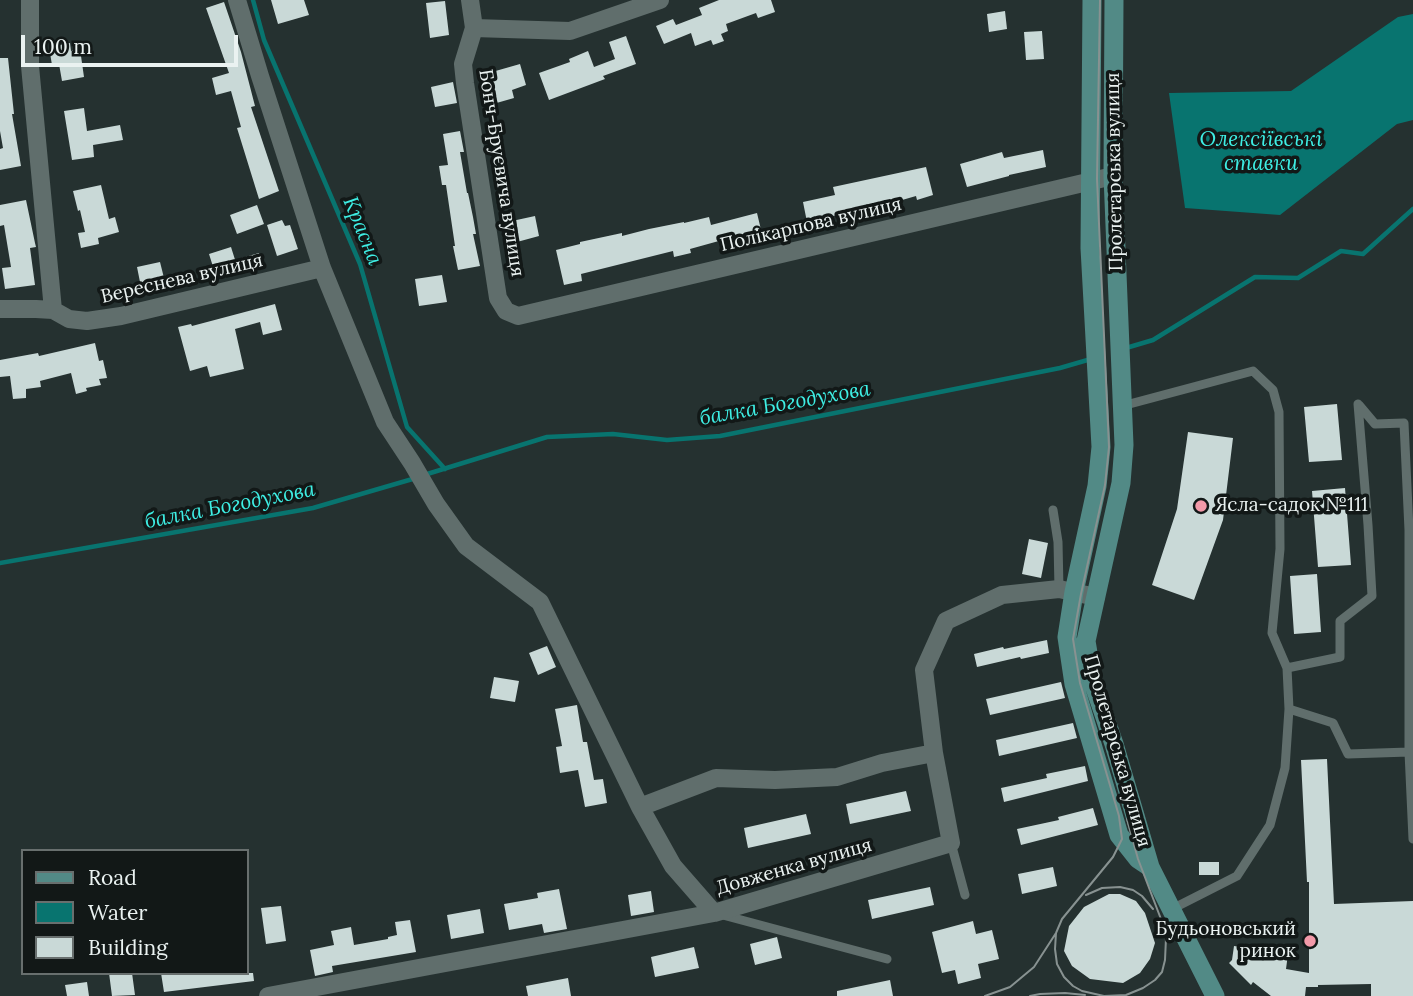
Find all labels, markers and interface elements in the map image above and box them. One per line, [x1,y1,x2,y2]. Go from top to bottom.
scale bar [24,21,242,65]
text: 100 m [34,33,92,60]
street label: Бонч-Бруєвича вулиця [473,68,529,278]
street label: Пролетарська вулиця [1102,72,1128,272]
water label: Олексіївські ставки [1199,127,1323,177]
water label: Красна [337,193,387,269]
street label: Полікарпова вулиця [718,193,904,257]
street label: Вереснева вулиця [99,249,265,309]
water label: балка Богодухова [698,377,872,431]
water label: балка Богодухова [143,477,317,535]
place label: Ясла-садок №111 [1215,495,1368,517]
marker: Ясла-садок №111 [1193,498,1209,514]
street label: Пролетарська вулиця [1079,652,1155,850]
street label: Довженка вулиця [713,834,875,900]
legend [21,849,248,975]
text: Road [88,864,137,891]
text: Water [88,899,147,926]
place label: Будьоновський ринок [1156,919,1296,963]
marker: Будьоновський ринок [1302,933,1318,949]
text: Building [88,934,168,961]

